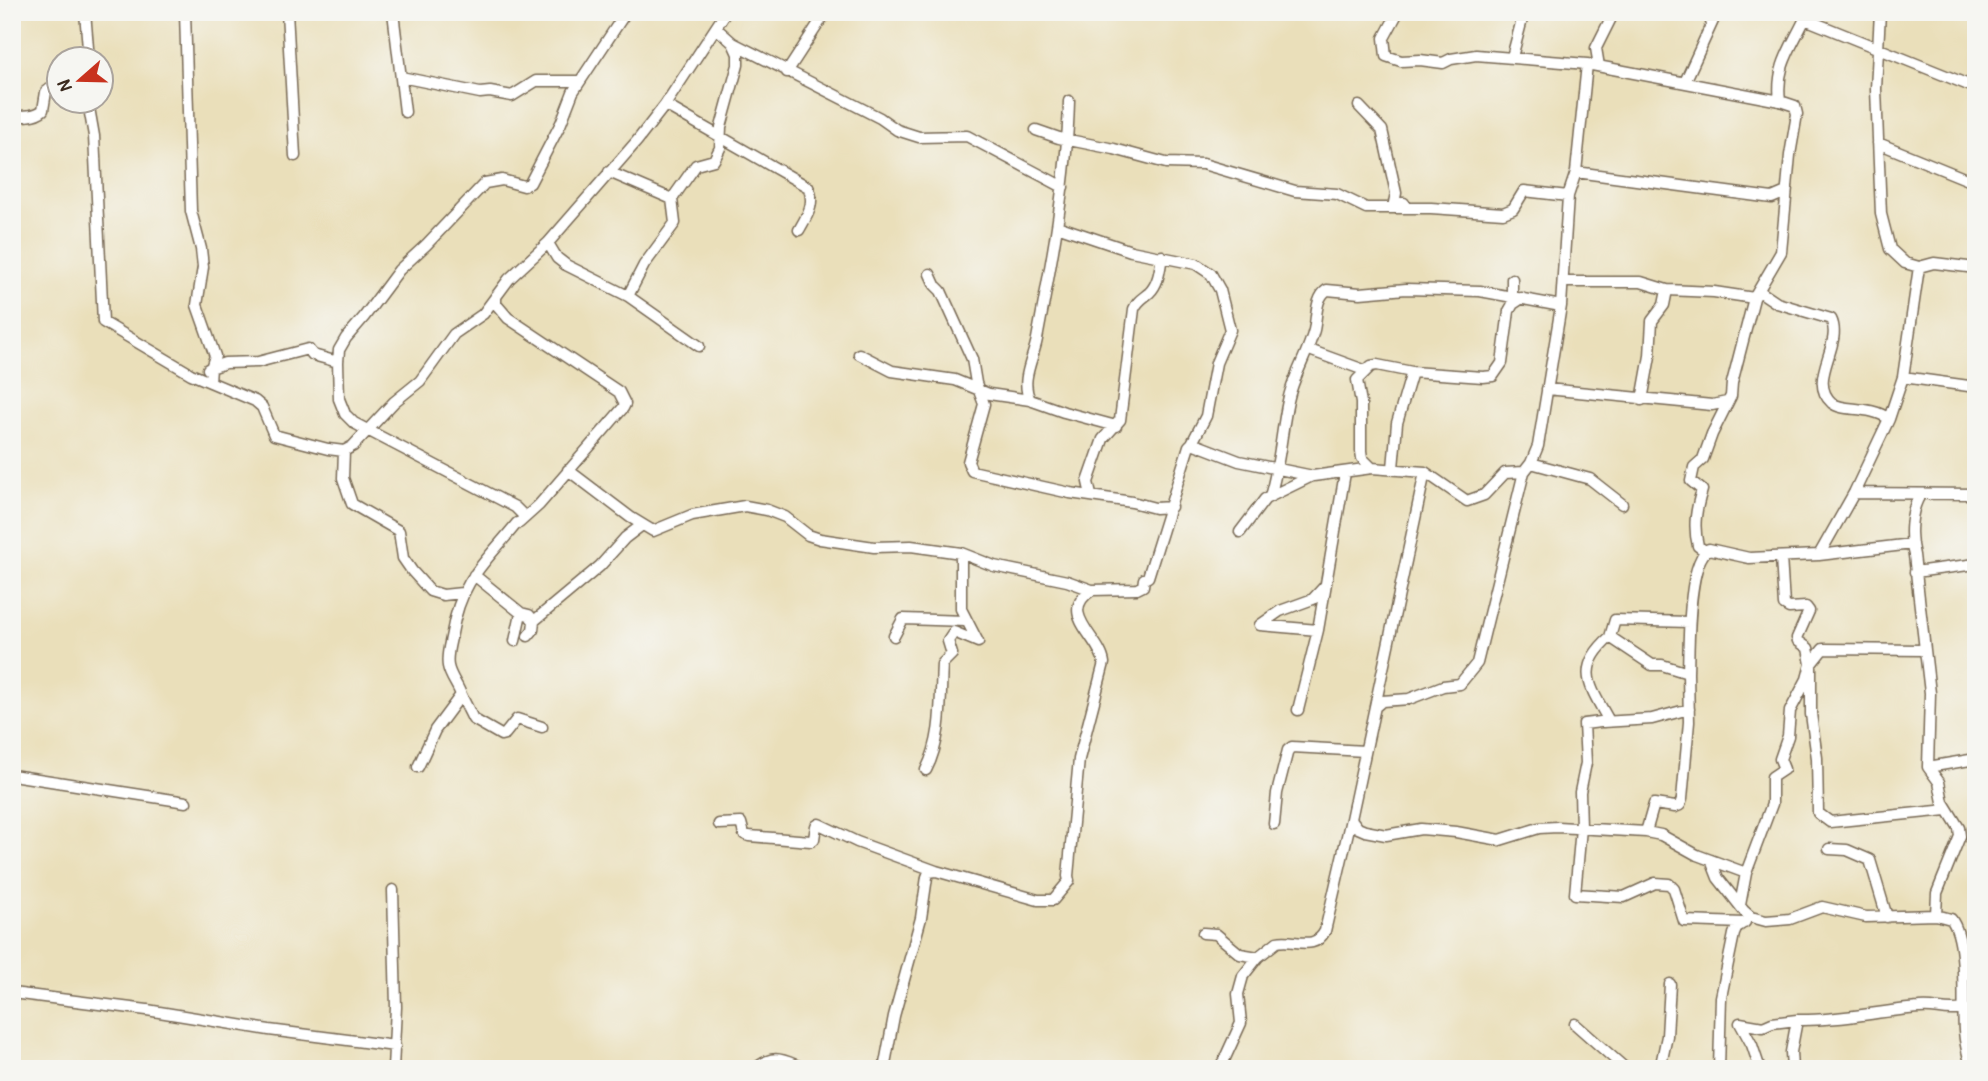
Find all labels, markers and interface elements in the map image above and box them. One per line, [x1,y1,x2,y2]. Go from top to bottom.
north arrow [46,46,116,116]
text: N [50,77,78,95]

